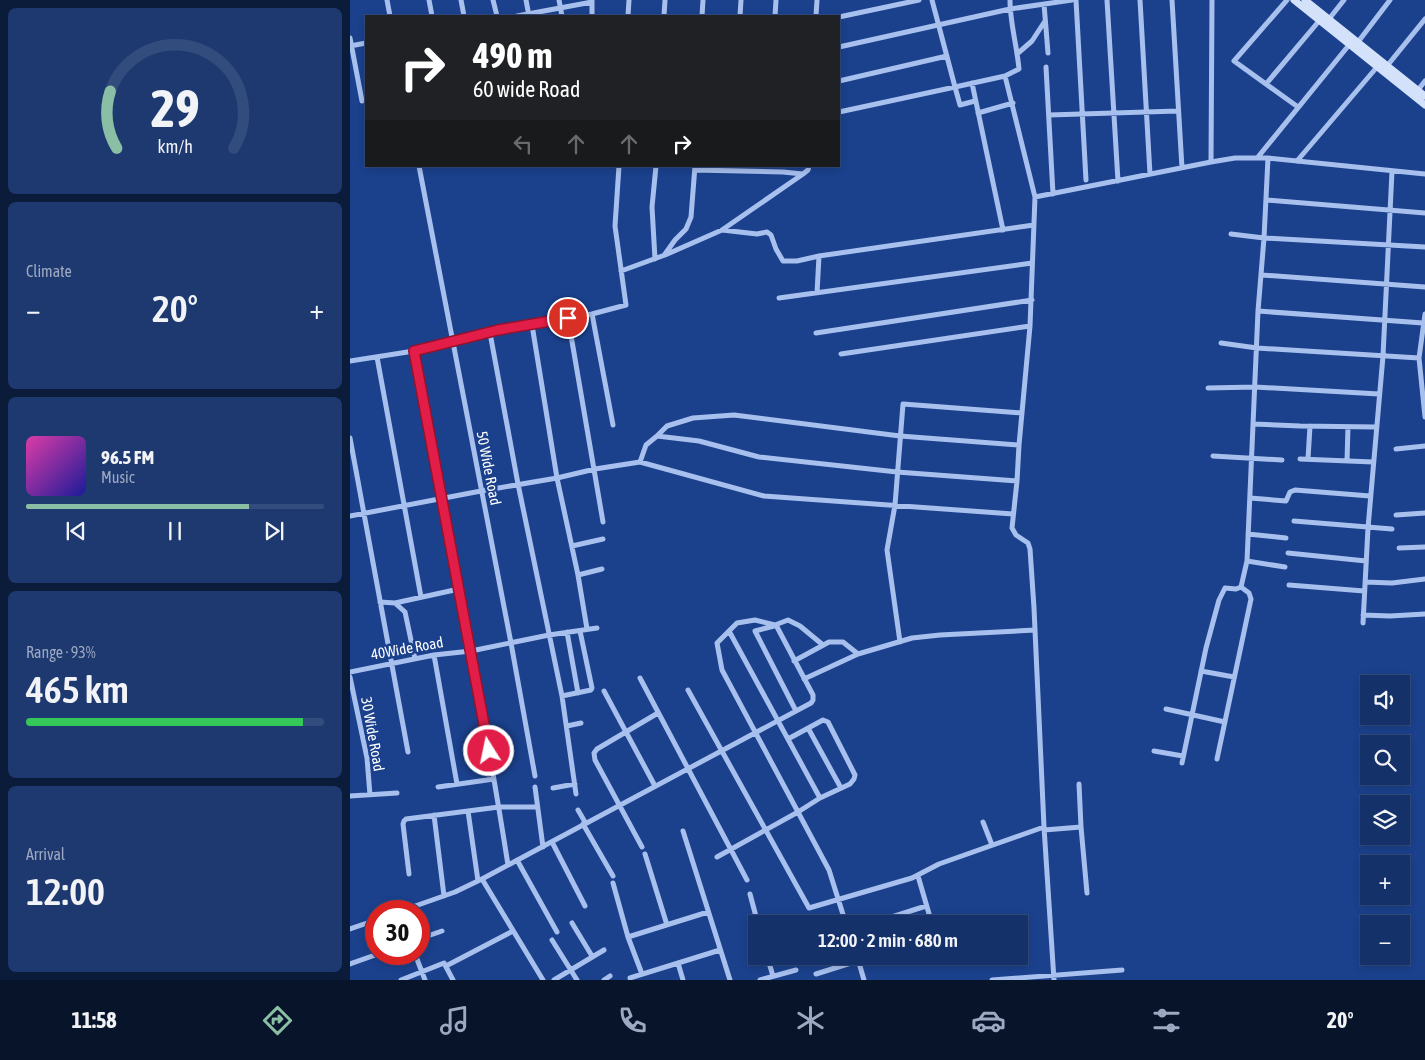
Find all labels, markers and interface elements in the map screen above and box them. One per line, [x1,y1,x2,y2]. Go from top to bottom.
icon: right [390,35,455,100]
text: 490 m [473,35,552,75]
text: 60 wide Road [473,76,580,102]
text: 29 [151,78,199,138]
icon: left [509,130,537,158]
icon: ahead [562,130,590,158]
icon: ahead [615,130,643,158]
icon: right [668,130,696,158]
text: km/h [157,136,193,157]
text: Climate [26,262,72,280]
text: 20° [152,287,198,330]
text: − [26,293,41,325]
text: + [309,293,324,325]
pin [547,297,589,339]
icon: arrive [554,304,582,332]
street label: 50 Wide Road [473,430,505,506]
text: 96.5 FM [101,446,154,468]
text: Music [101,468,135,486]
icon: previous [62,517,90,545]
icon: pause [161,517,189,545]
icon: next [260,517,288,545]
street label: 40Wide Road [370,633,444,663]
text: Range · 93% [26,643,96,661]
text: 465 km [26,668,129,711]
map controls [1360,675,1410,965]
button: sound [1360,675,1410,725]
street label: 30 Wide Road [358,696,388,772]
position arrow [462,724,514,776]
button: search [1360,735,1410,785]
button: layers [1360,795,1410,845]
text: Arrival [26,845,65,863]
button: + [1360,855,1410,905]
text: 12:00 [26,870,105,913]
speed limit sign: 30 [365,900,430,965]
button: − [1360,915,1410,965]
text: 12:00 · 2 min · 680 m [818,929,958,951]
icon: directions [260,1003,295,1038]
icon: music [437,1003,472,1038]
icon: phone [615,1003,650,1038]
icon: climate [793,1003,828,1038]
icon: car [971,1003,1006,1038]
icon: filters [1149,1003,1184,1038]
text: 11:58 [71,1007,117,1033]
text: 20° [1327,1007,1353,1033]

